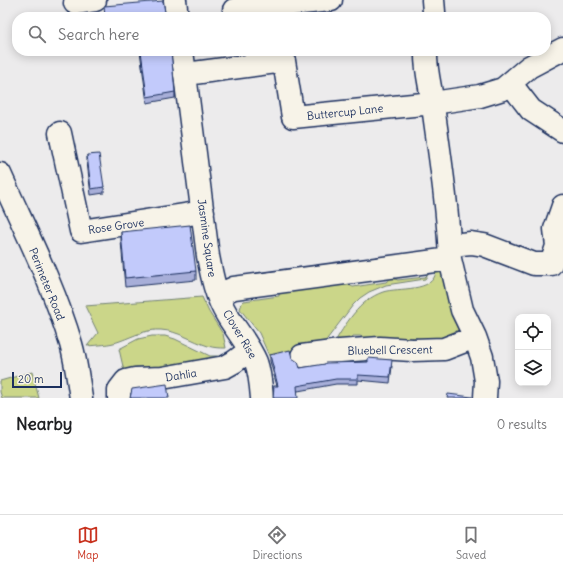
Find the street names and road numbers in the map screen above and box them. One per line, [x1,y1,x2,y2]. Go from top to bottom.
street label: Buttercup Lane [306,101,384,123]
street label: Jasmine Square [195,198,219,278]
street label: Rose Grove [87,215,145,237]
street label: Perimeter Road [26,246,68,323]
street label: Clover Rise [220,307,260,361]
street label: Bluebell Crescent [347,342,433,358]
street label: Dahlia [164,366,198,384]

